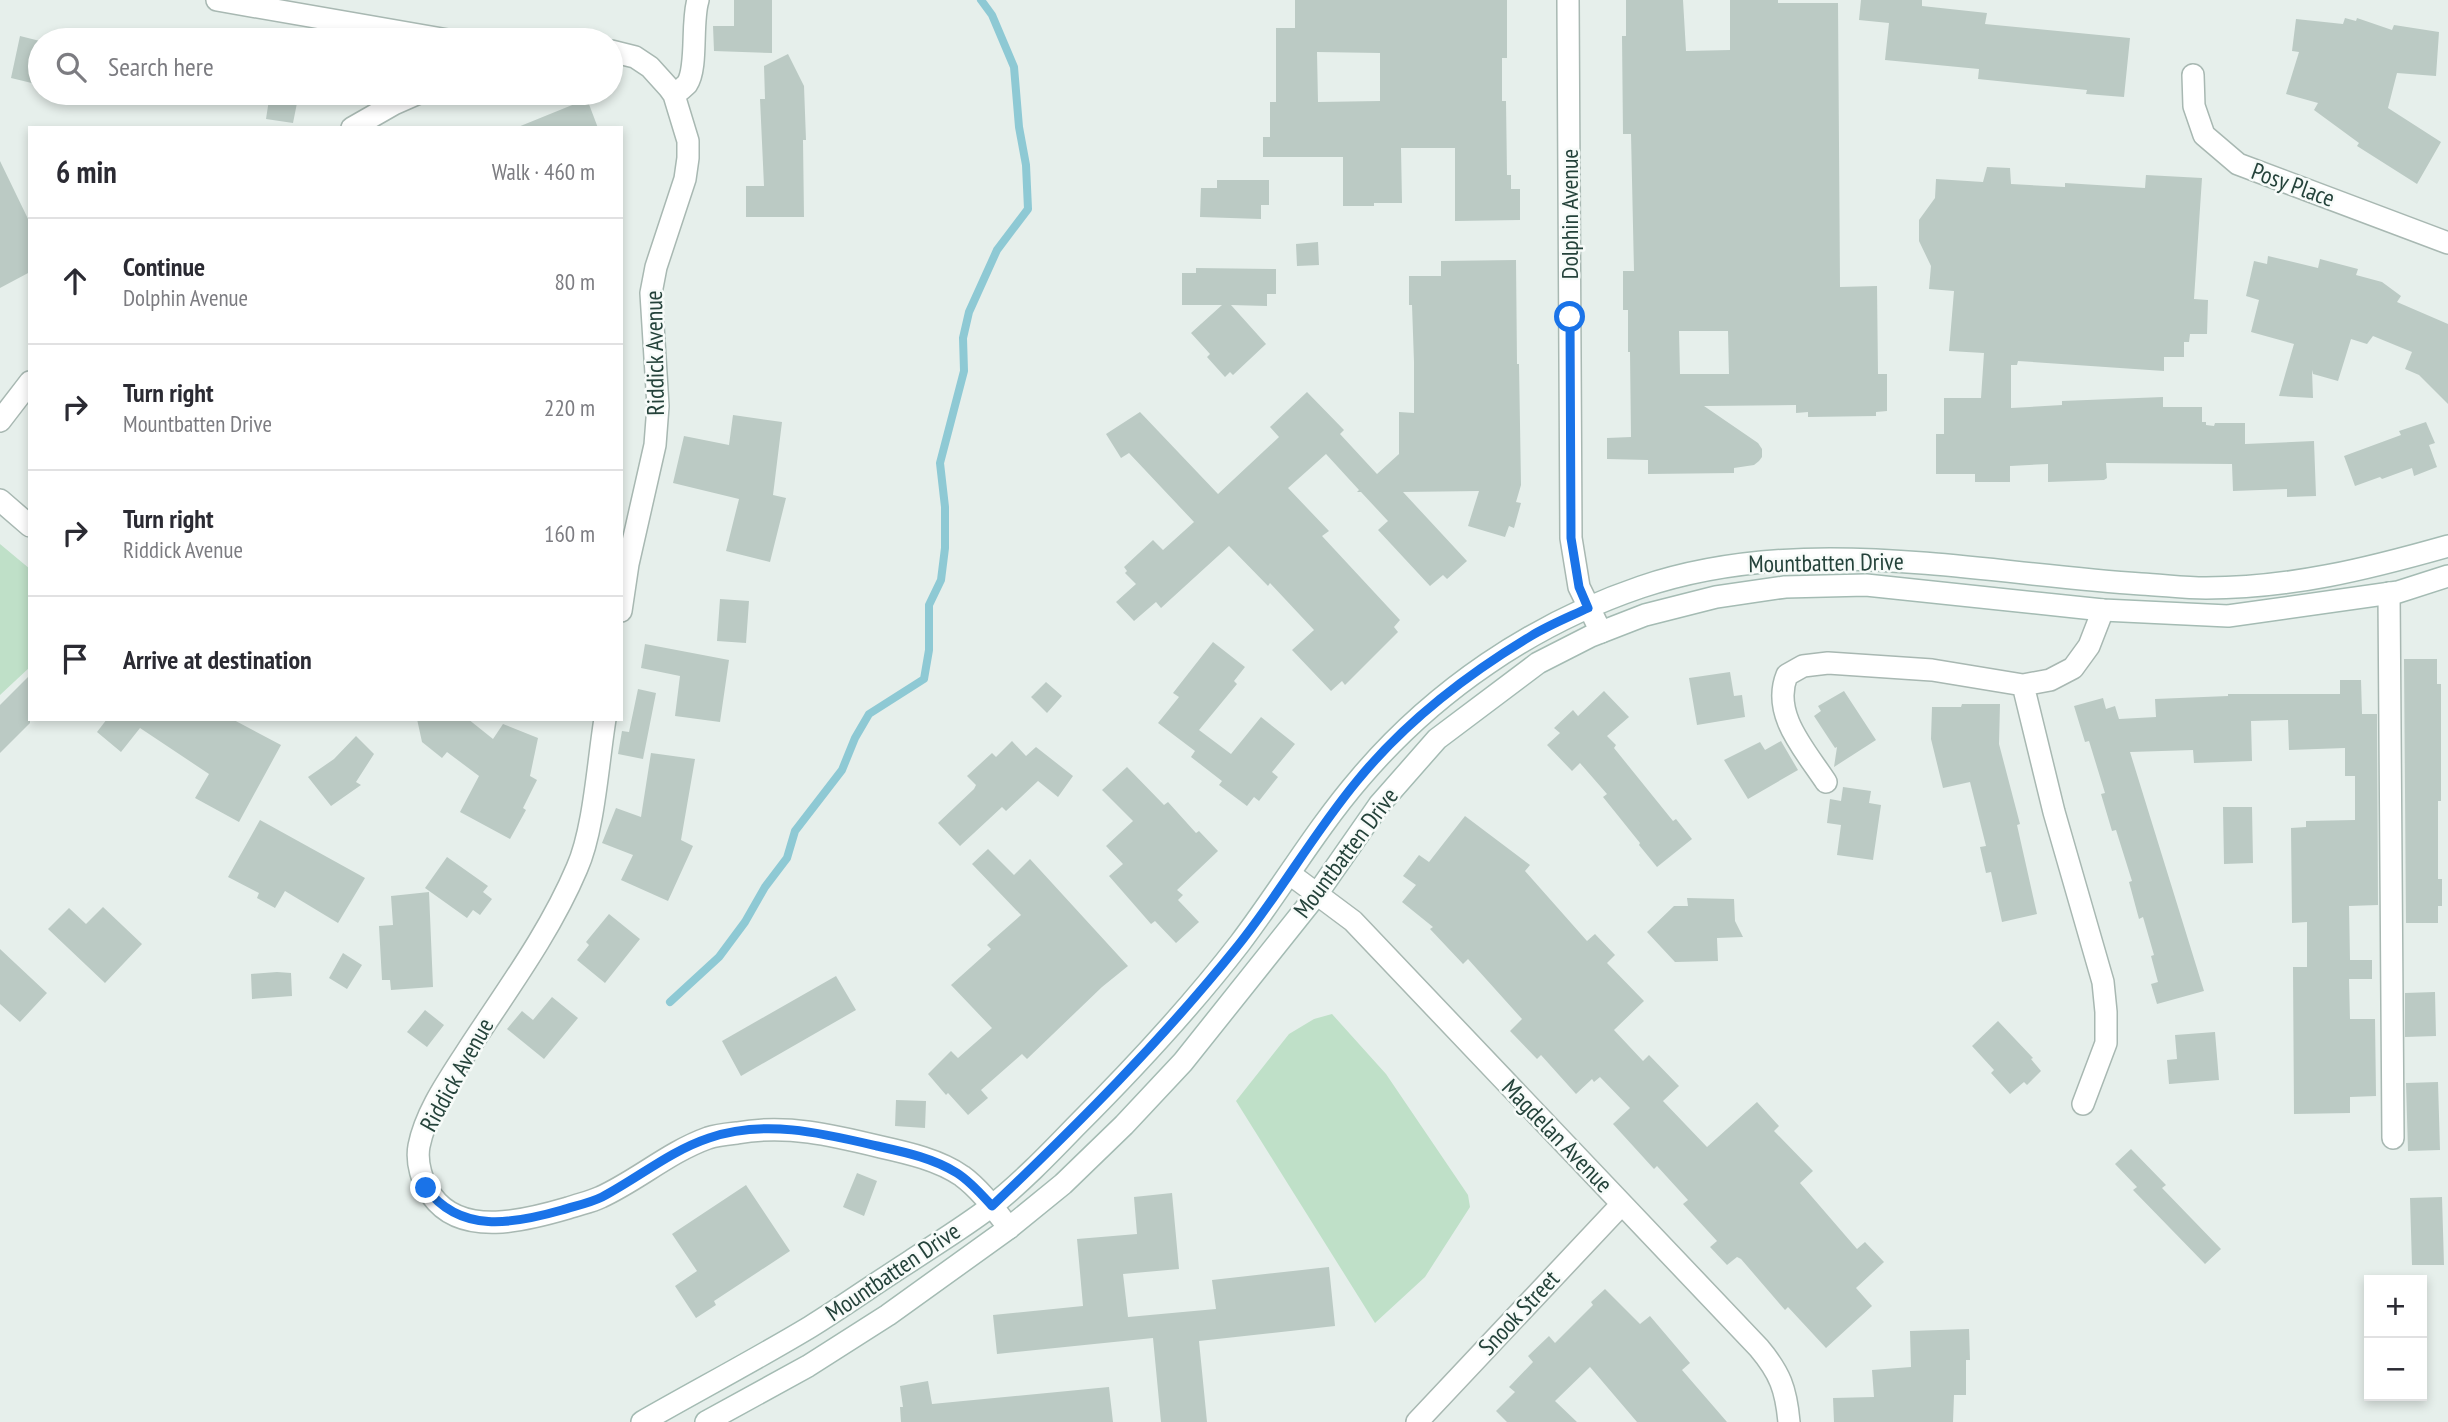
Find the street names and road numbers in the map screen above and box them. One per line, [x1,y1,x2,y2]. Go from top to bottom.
street label: Dolphin Avenue [1554,149,1585,279]
street label: Posy Place [2247,155,2339,214]
street label: Riddick Avenue [638,290,671,416]
street label: Mountbatten Drive [1748,546,1904,579]
street label: Mountbatten Drive [1286,781,1405,924]
street label: Riddick Avenue [413,1013,500,1137]
street label: Magdelan Avenue [1495,1072,1619,1199]
street label: Mountbatten Drive [820,1215,966,1328]
street label: Snook Street [1471,1263,1566,1362]

